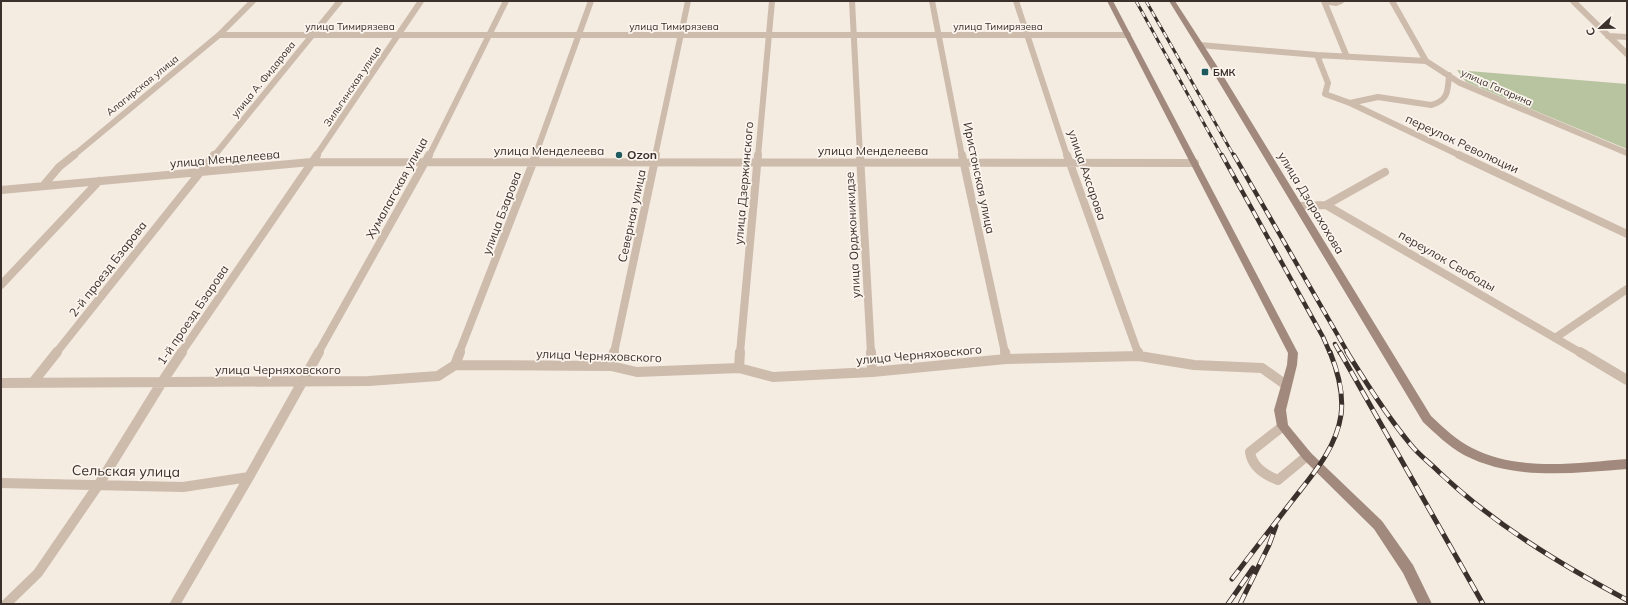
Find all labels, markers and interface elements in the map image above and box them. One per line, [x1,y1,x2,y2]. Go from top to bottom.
north arrow [1580,8,1620,48]
street label: улица Тимирязева [305,20,395,33]
street label: улица Тимирязева [629,20,719,33]
street label: улица Тимирязева [953,20,1043,33]
text: С [1583,25,1599,38]
street label: улица А. Фидарова [229,38,298,120]
street label: Зильгинская улица [321,44,384,129]
street label: Алагирская улица [103,52,181,119]
place label: БМК [1213,66,1236,79]
street label: улица Гагарина [1459,66,1534,109]
marker: БМК [1200,67,1210,77]
street label: переулок Революции [1403,111,1521,176]
street label: улица Дзержинского [731,121,756,245]
street label: Иристонская улица [960,121,999,235]
street label: улица Ахсарова [1065,128,1110,222]
street label: Хумалагская улица [362,134,431,241]
street label: улица Менделеева [494,143,604,158]
street label: улица Менделеева [818,143,928,158]
street label: улица Менделеева [169,146,281,171]
place label: Ozon [627,147,657,162]
street label: улица Дзарахохова [1275,149,1348,257]
marker: Ozon [614,150,624,160]
street label: Северная улица [614,168,649,264]
street label: улица Бзарова [479,169,524,257]
street label: улица Орджоникидзе [842,171,863,299]
street label: 2-й проезд Бзарова [66,218,150,319]
street label: переулок Свободы [1396,227,1498,294]
street label: 1-й проезд Бзарова [154,262,232,367]
street label: улица Черняховского [856,342,982,367]
street label: улица Черняховского [536,346,662,365]
street label: улица Черняховского [215,362,341,377]
street label: Сельская улица [72,461,180,481]

